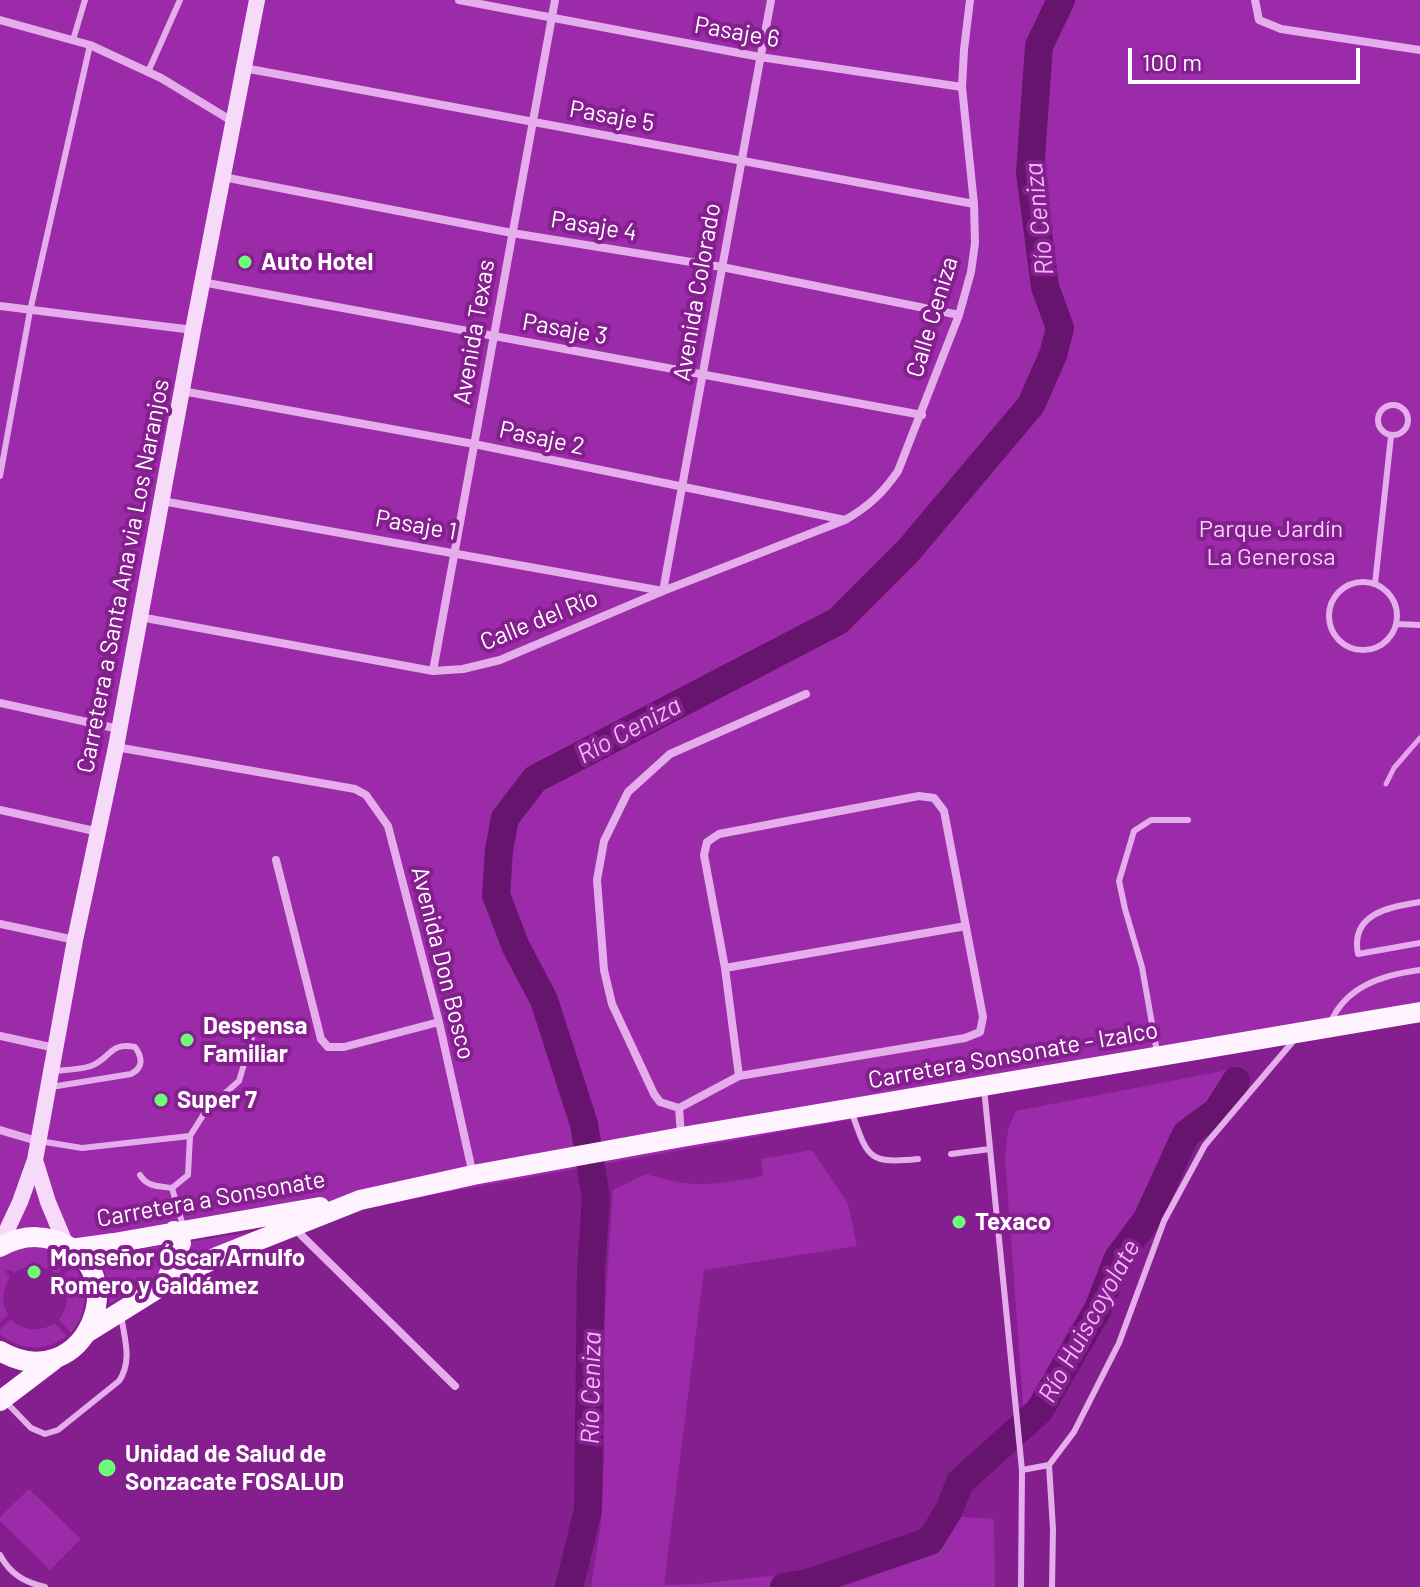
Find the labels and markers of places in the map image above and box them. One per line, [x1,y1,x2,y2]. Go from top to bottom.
place label: Auto Hotel [261,248,373,276]
marker: Auto Hotel [236,253,254,271]
place label: Despensa Familiar [203,1012,307,1068]
marker: Despensa Familiar [178,1031,196,1049]
place label: Super 7 [177,1086,257,1114]
marker: Super 7 [152,1091,170,1109]
place label: Texaco [975,1208,1051,1236]
marker: Texaco [950,1213,968,1231]
place label: Monseñor Óscar Arnulfo Romero y Galdámez [50,1244,305,1300]
marker: Monseñor Óscar Arnulfo Romero y Galdámez [25,1263,43,1281]
place label: Unidad de Salud de Sonzacate FOSALUD [125,1440,344,1496]
marker: Unidad de Salud de Sonzacate FOSALUD [96,1457,118,1479]

